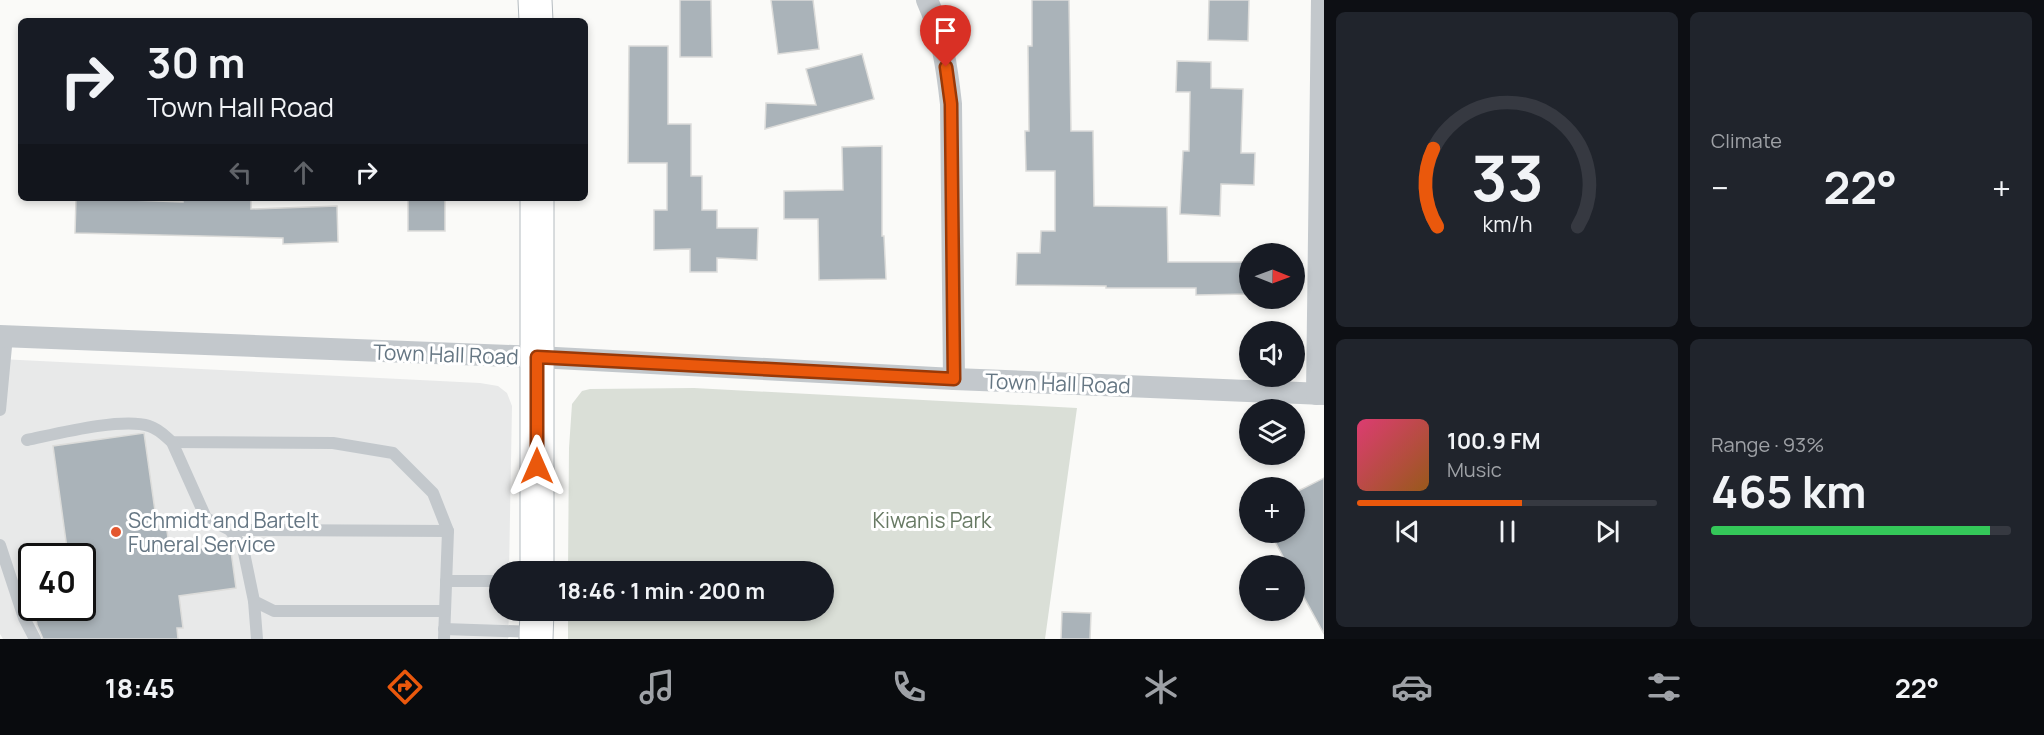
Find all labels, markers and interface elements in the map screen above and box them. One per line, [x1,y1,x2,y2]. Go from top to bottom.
pin [920,5,971,67]
icon: arrive [929,14,962,47]
text: 30 m [147,33,245,91]
icon: right [48,42,126,120]
text: Town Hall Road [147,88,334,125]
text: Climate [1711,127,1782,154]
text: 33 [1471,134,1543,220]
icon: left [224,156,257,189]
icon: ahead [287,156,320,189]
icon: right [350,156,383,189]
text: 22° [1823,156,1897,218]
text: − [1711,165,1729,210]
text: + [1992,165,2011,210]
text: km/h [1482,209,1532,238]
north arrow [1239,243,1305,309]
map controls [1239,243,1305,621]
button: sound [1239,321,1305,387]
street label: Town Hall Road [373,337,519,371]
street label: Town Hall Road [985,366,1131,400]
button: layers [1239,399,1305,465]
text: 100.9 FM [1447,426,1541,456]
text: Range · 93% [1711,431,1824,458]
position arrow [505,434,569,498]
text: Music [1447,456,1502,483]
text: 465 km [1711,460,1866,522]
button: + [1239,477,1305,543]
place label: Schmidt and Bartelt Funeral Service [128,506,319,558]
park label: Kiwanis Park [873,506,992,534]
icon: previous [1391,515,1424,548]
icon: pause [1491,515,1524,548]
icon: next [1591,515,1624,548]
marker: Schmidt and Bartelt Funeral Service [109,525,123,539]
speed limit sign: 40 [18,543,96,621]
button: − [1239,555,1305,621]
text: 18:46 · 1 min · 200 m [558,576,765,606]
icon: directions [384,666,426,708]
icon: music [636,666,678,708]
icon: phone [888,666,930,708]
icon: climate [1140,666,1182,708]
icon: car [1391,666,1433,708]
icon: filters [1643,666,1685,708]
text: 18:45 [105,669,175,706]
text: 22° [1895,669,1939,706]

